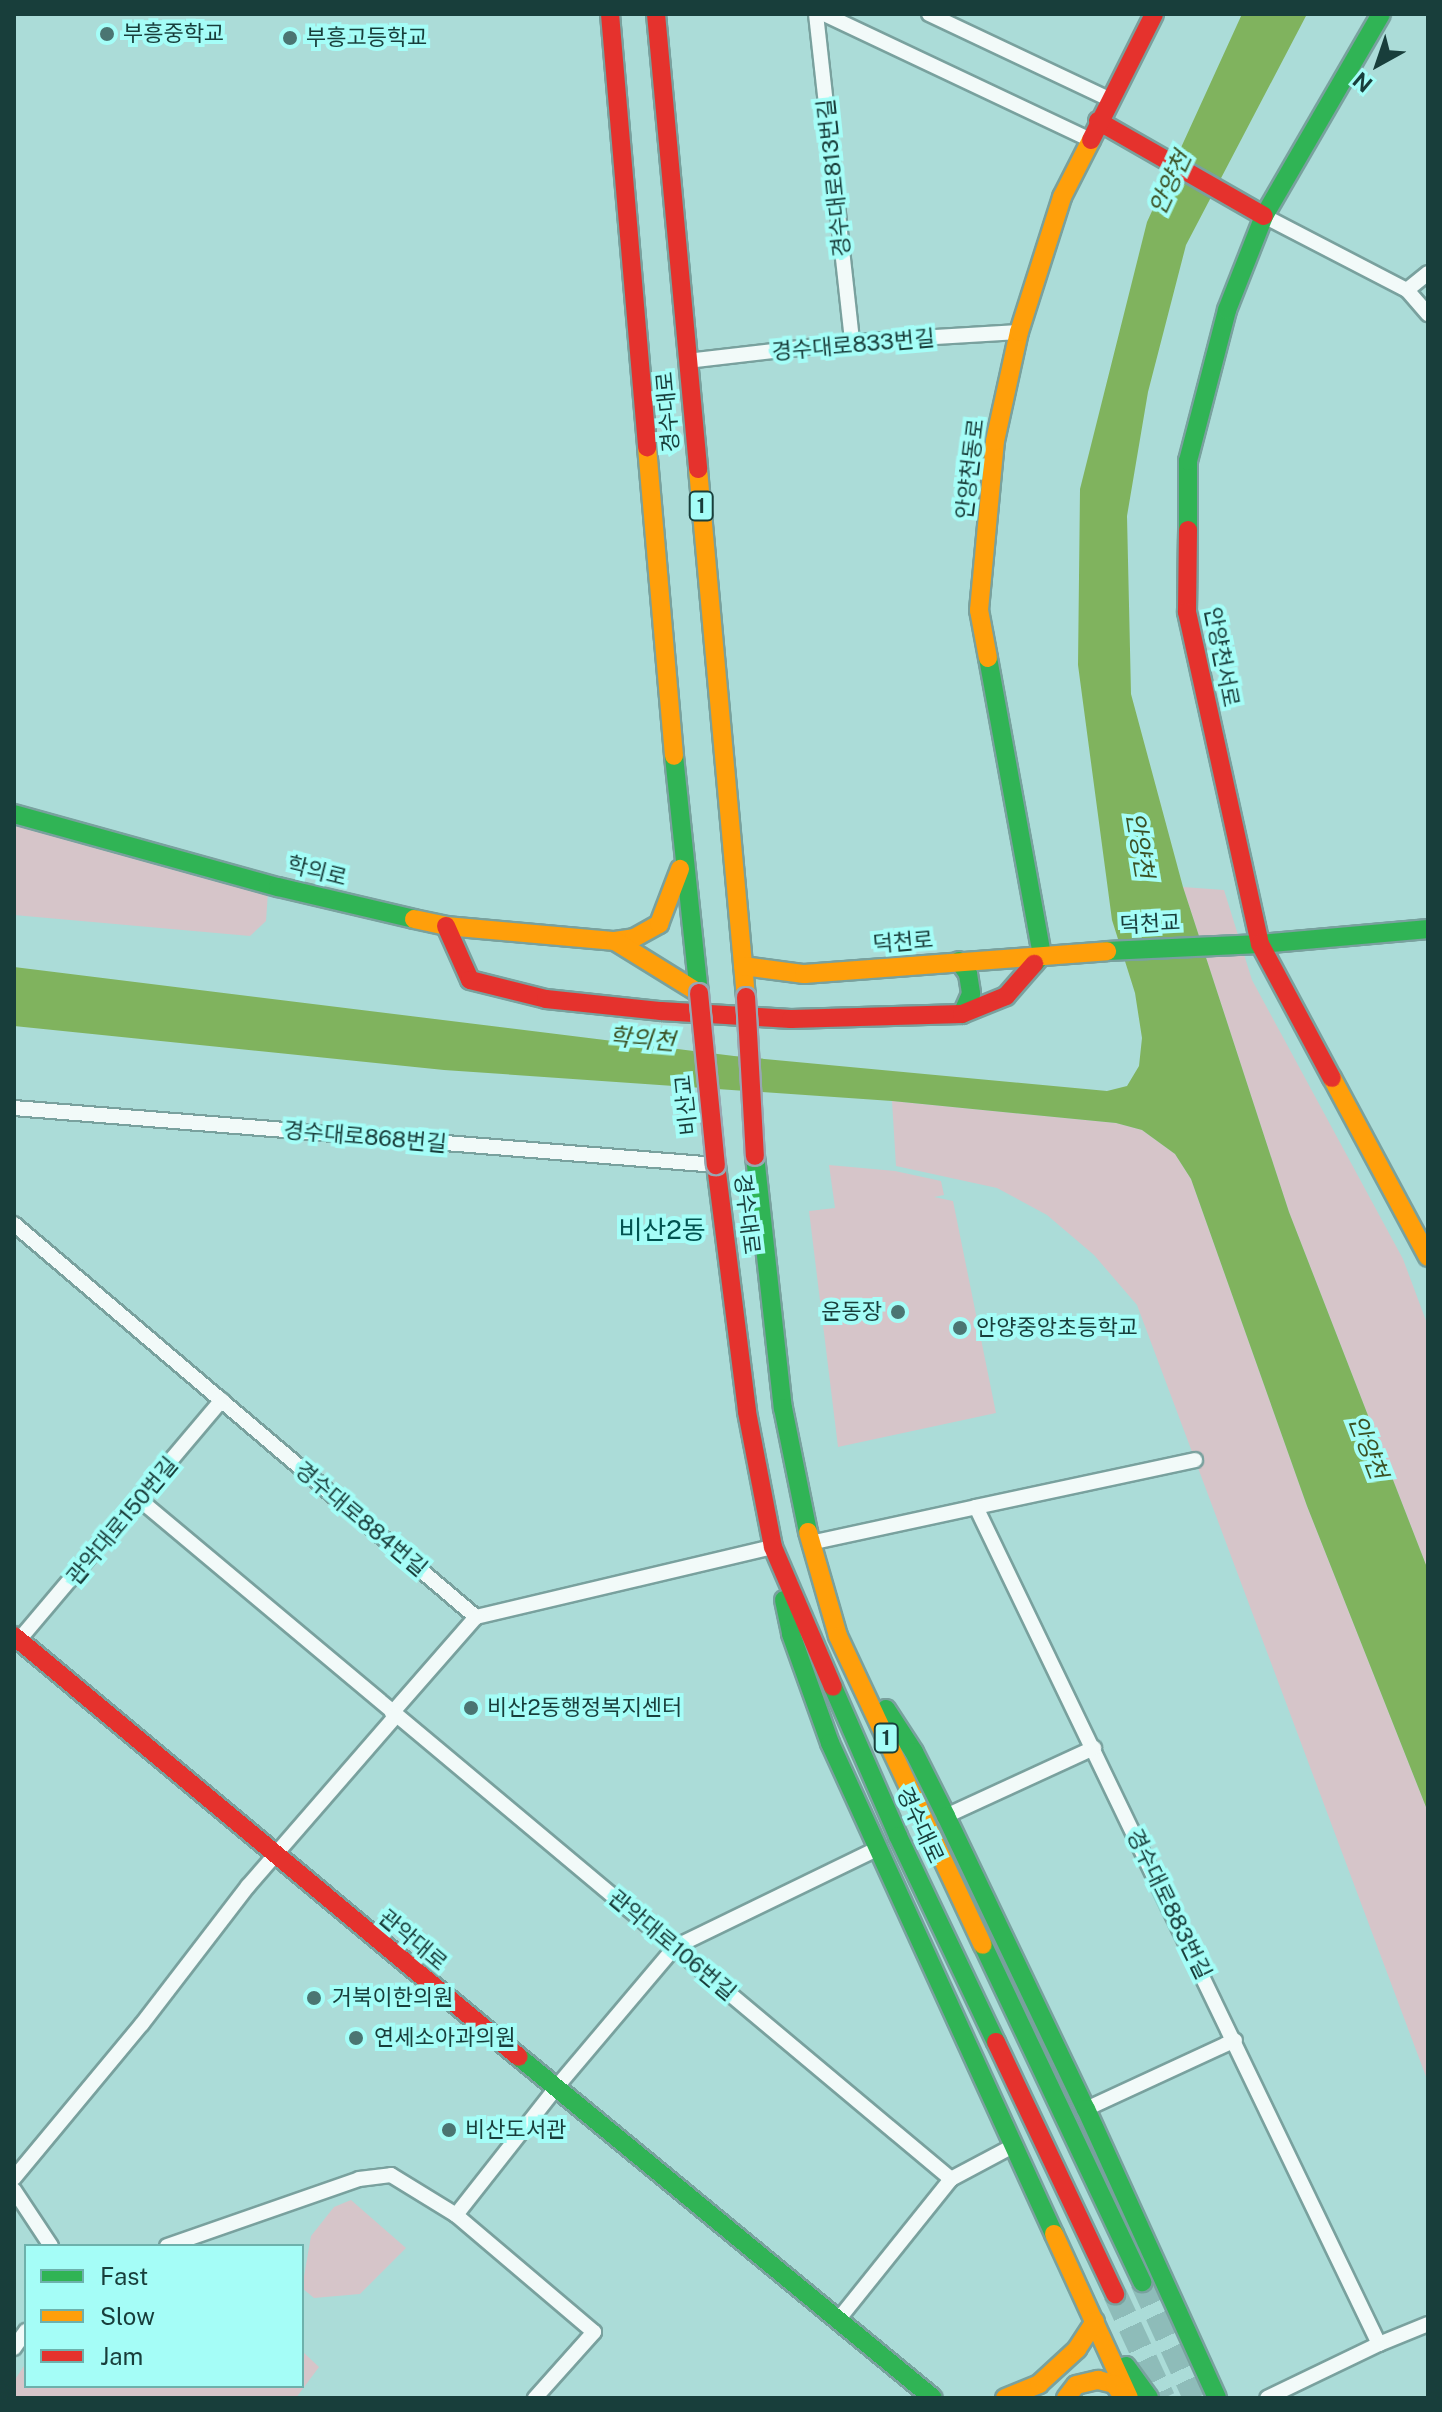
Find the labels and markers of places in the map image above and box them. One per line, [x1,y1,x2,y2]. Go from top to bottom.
place label: 부흥중학교 [123,21,224,47]
marker: 부흥중학교 [98,25,116,43]
place label: 부흥고등학교 [306,25,427,51]
marker: 부흥고등학교 [281,29,299,47]
place label: 운동장 [821,1299,882,1325]
marker: 운동장 [889,1303,907,1321]
place label: 안양중앙초등학교 [976,1315,1138,1341]
marker: 안양중앙초등학교 [951,1319,969,1337]
place label: 비산2동행정복지센터 [487,1695,682,1721]
marker: 비산2동행정복지센터 [462,1699,480,1717]
place label: 거북이한의원 [332,1985,453,2011]
marker: 거북이한의원 [303,1987,325,2009]
place label: 연세소아과의원 [374,2025,516,2051]
marker: 연세소아과의원 [345,2027,367,2049]
place label: 비산도서관 [465,2117,566,2143]
marker: 비산도서관 [440,2121,458,2139]

